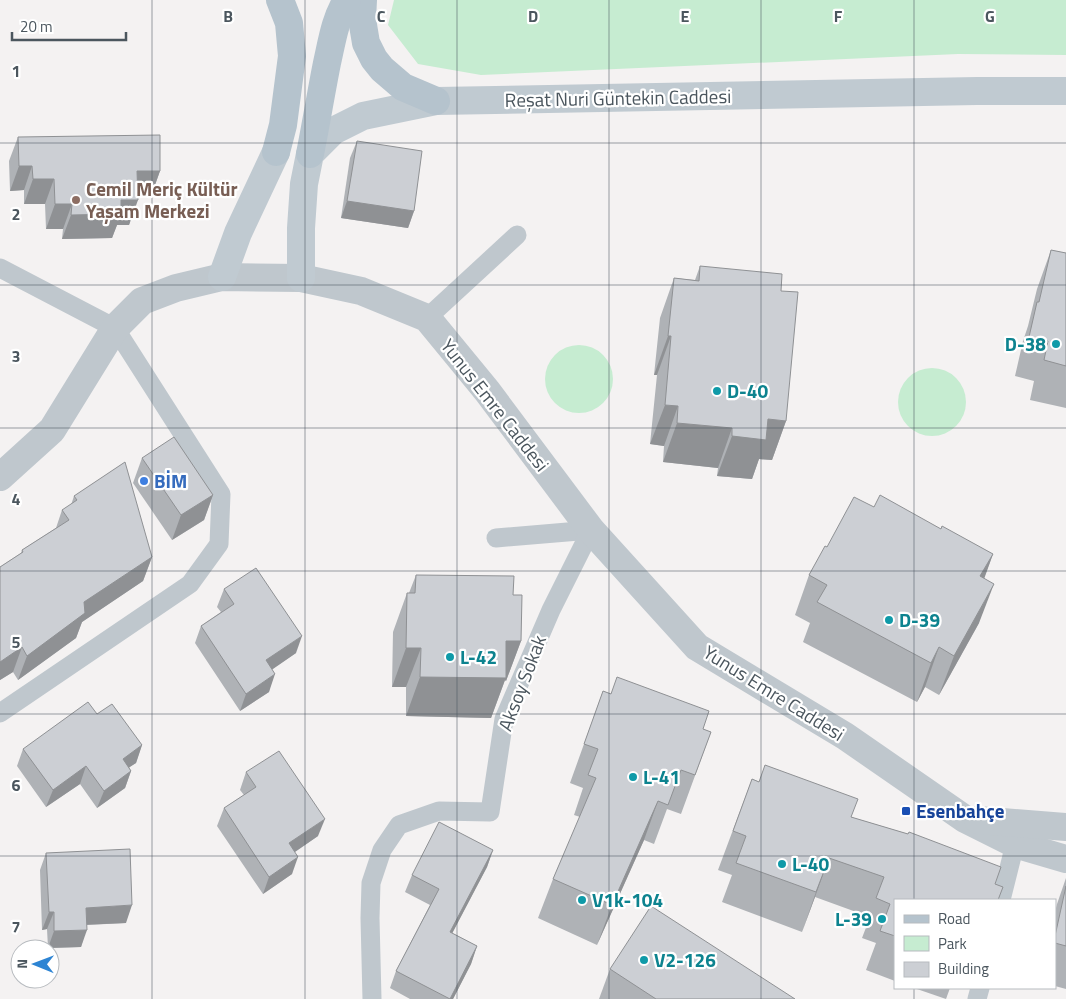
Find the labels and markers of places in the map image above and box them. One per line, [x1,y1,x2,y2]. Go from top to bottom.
place label: Cemil Meriç Kültür Yaşam Merkezi [86,174,238,225]
marker: Cemil Meriç Kültür Yaşam Merkezi [70,194,82,206]
place label: D-38 [1005,329,1046,358]
marker: D-38 [1050,338,1062,350]
place label: D-40 [727,376,769,405]
marker: D-40 [711,385,723,397]
place label: BİM [154,466,187,495]
marker: BİM [138,475,150,487]
place label: D-39 [899,605,940,634]
marker: D-39 [883,614,895,626]
place label: L-42 [460,642,497,671]
marker: L-42 [444,651,456,663]
place label: L-41 [643,762,680,791]
marker: L-41 [627,771,639,783]
place label: Esenbahçe [916,796,1005,825]
marker: Esenbahçe [900,805,912,817]
place label: L-40 [792,849,829,878]
marker: L-40 [776,858,788,870]
place label: V1k-104 [592,885,663,914]
marker: V1k-104 [576,894,588,906]
place label: L-39 [835,904,872,933]
marker: L-39 [876,913,888,925]
place label: V2-126 [654,945,716,974]
marker: V2-126 [638,954,650,966]

